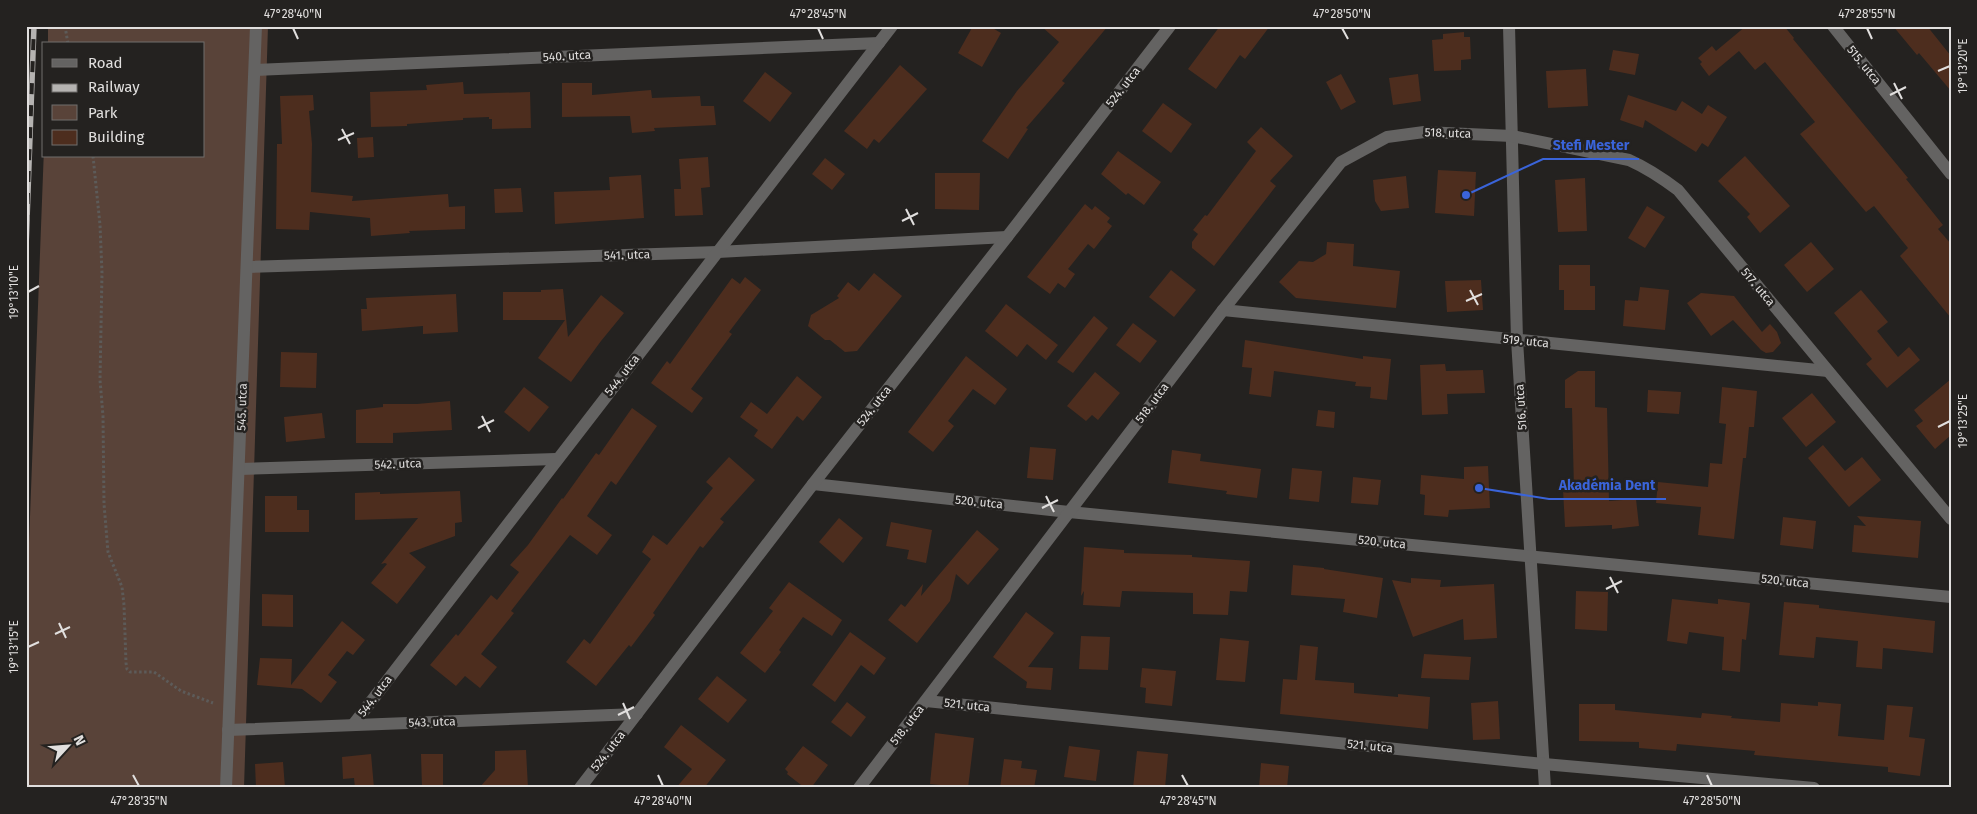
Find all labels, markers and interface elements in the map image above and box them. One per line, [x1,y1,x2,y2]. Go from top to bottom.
text: 47°28'40"N [264,7,322,21]
text: 47°28'45"N [789,7,847,21]
text: 47°28'50"N [1313,7,1371,21]
text: 47°28'55"N [1838,7,1896,21]
text: 19°13'20"E [1956,38,1970,94]
legend [42,42,205,158]
street label: 515. utca [1844,43,1884,87]
street label: 540. utca [542,48,592,64]
text: Road [88,54,123,72]
street label: 524. utca [1103,64,1143,110]
text: Railway [88,78,140,96]
text: Park [88,104,118,122]
street label: 518. utca [1424,125,1472,141]
text: Building [88,128,144,146]
callout: Stefi Mester [1543,130,1639,159]
text: Stefi Mester [1553,137,1630,154]
street label: 541. utca [604,247,650,263]
text: 19°13'10"E [7,265,21,319]
street label: 517. utca [1738,265,1778,309]
street label: 519. utca [1502,332,1550,350]
street label: 544. utca [602,352,642,398]
street label: 518. utca [1132,380,1172,426]
street label: 545. utca [234,383,250,431]
street label: 524. utca [854,383,894,429]
street label: 516. utca [1512,383,1530,431]
text: 19°13'25"E [1956,394,1970,448]
street label: 542. utca [374,456,422,472]
callout: Akadémia Dent [1549,470,1666,499]
text: Akadémia Dent [1558,477,1656,494]
street label: 520. utca [954,493,1004,511]
street label: 520. utca [1357,533,1407,551]
street label: 520. utca [1760,572,1810,590]
text: 19°13'15"E [7,620,21,674]
street label: 544. utca [355,673,395,719]
street label: 521. utca [943,696,991,714]
street label: 518. utca [887,702,927,748]
street label: 543. utca [408,714,456,730]
north arrow [42,722,92,772]
street label: 524. utca [588,728,628,774]
text: N [70,733,89,748]
street label: 521. utca [1346,737,1394,755]
text: 47°28'35"N [110,794,168,808]
text: 47°28'40"N [634,794,692,808]
text: 47°28'45"N [1159,794,1217,808]
text: 47°28'50"N [1683,794,1741,808]

